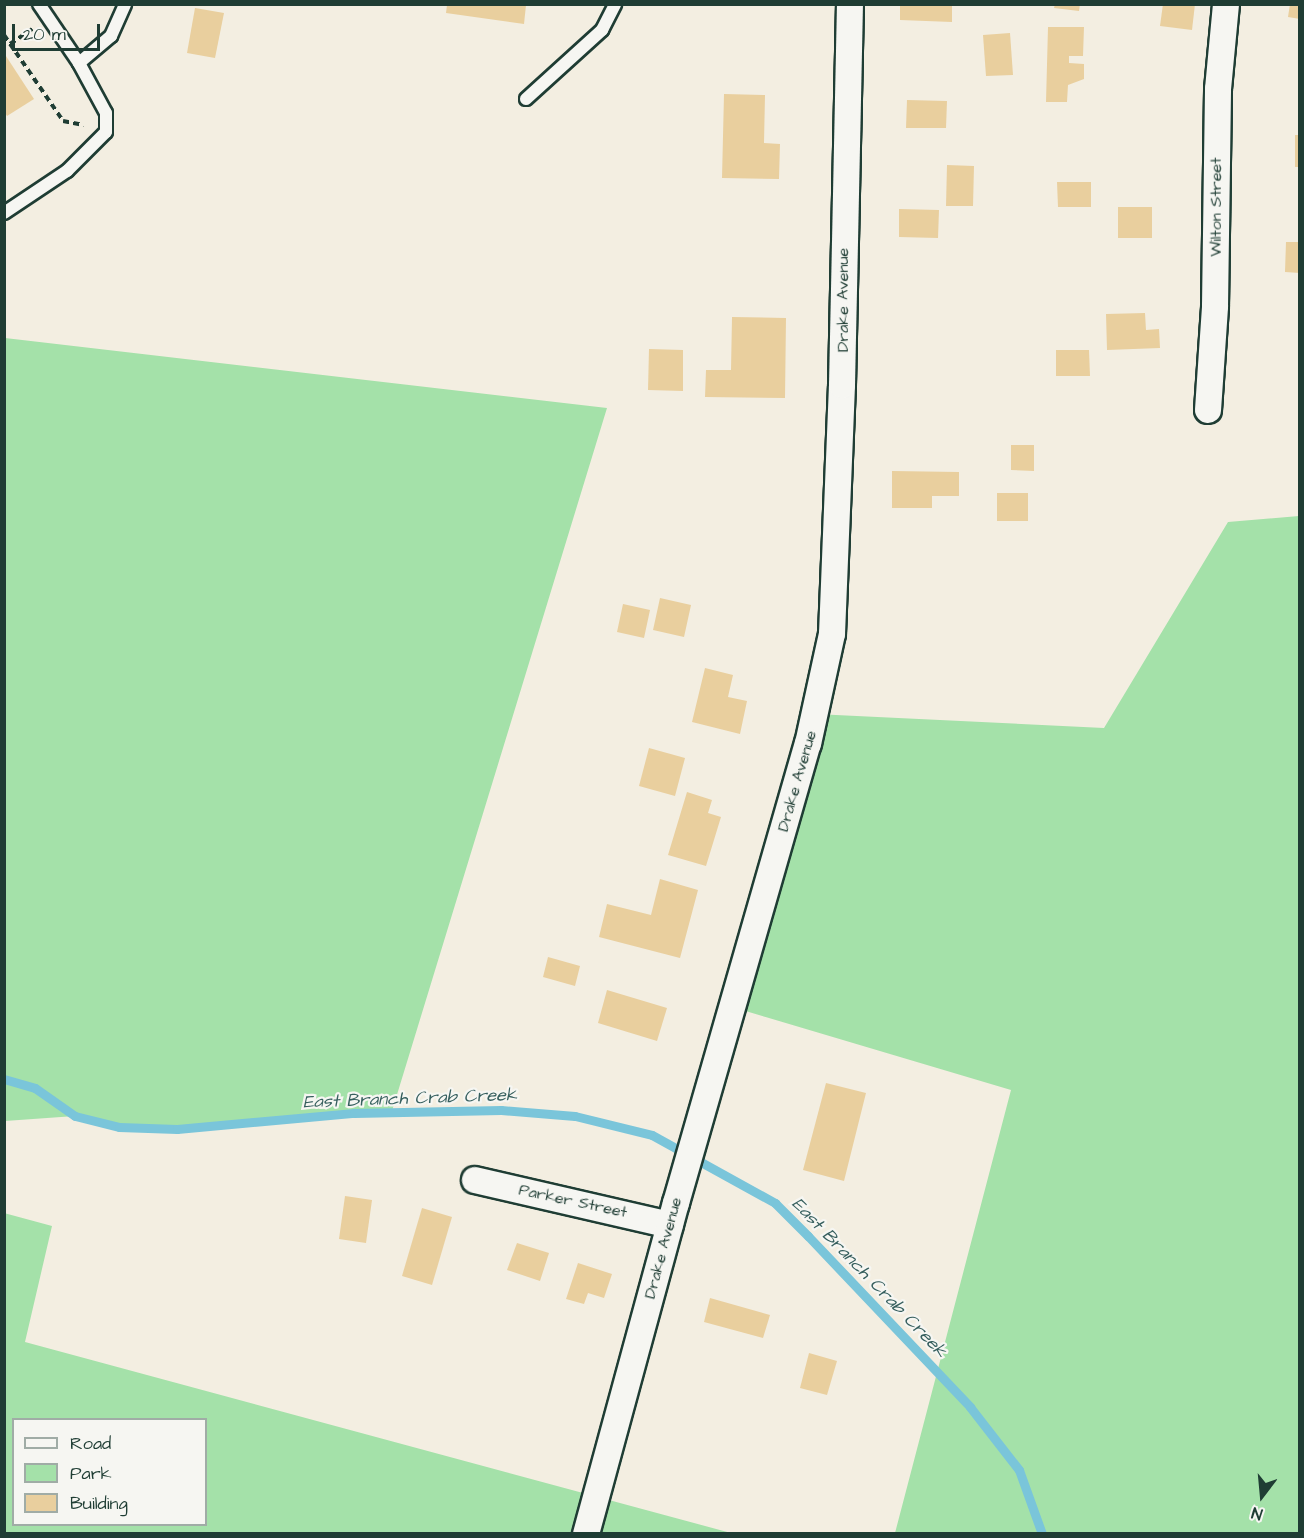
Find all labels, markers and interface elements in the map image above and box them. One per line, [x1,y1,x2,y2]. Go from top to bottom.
scale bar [15,12,104,50]
text: 20 m [23,22,66,47]
street label: Wilton Street [1206,157,1226,257]
street label: Drake Avenue [833,248,853,352]
street label: Drake Avenue [773,728,821,834]
water label: East Branch Crab Creek [303,1084,517,1114]
street label: Parker Street [517,1180,629,1222]
water label: East Branch Crab Creek [787,1193,951,1363]
street label: Drake Avenue [640,1195,686,1301]
legend [12,1418,207,1526]
text: Road [70,1431,111,1456]
text: Park [70,1461,112,1486]
north arrow [1232,1466,1292,1526]
text: Building [70,1491,128,1516]
text: N [1249,1501,1265,1525]

